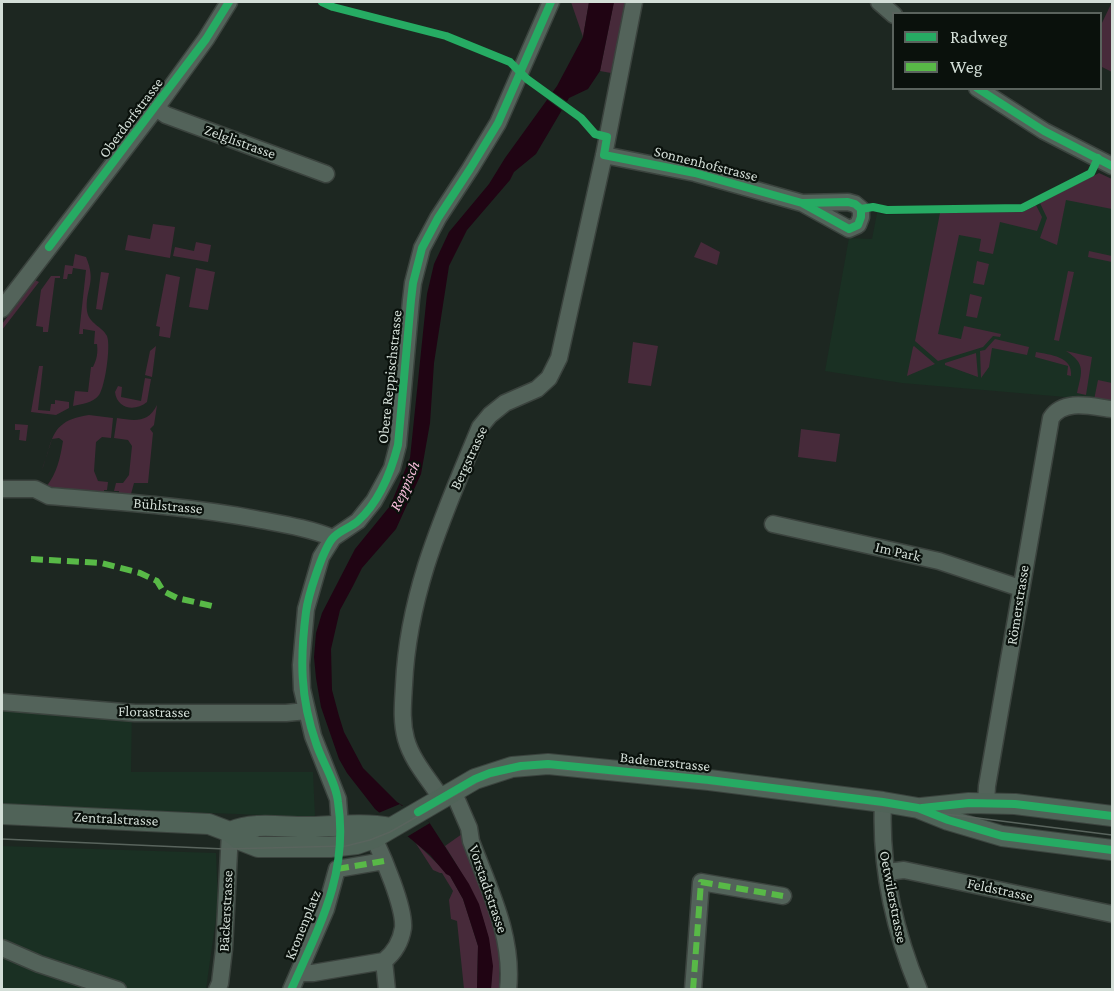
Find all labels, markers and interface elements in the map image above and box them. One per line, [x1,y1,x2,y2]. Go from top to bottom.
legend [892,12,1102,90]
text: Radweg [950,27,1007,47]
text: Weg [950,57,982,77]
street label: Oberdorfstrasse [95,74,167,162]
street label: Zelglistrasse [202,121,278,163]
street label: Sonnenhofstrasse [652,142,760,186]
street label: Obere Reppischstrasse [374,309,406,445]
street label: Bergstrasse [446,423,492,493]
water label: Reppisch [386,458,424,514]
street label: Bühlstrasse [133,494,203,518]
street label: Im Park [874,538,922,566]
street label: Römerstrasse [1003,564,1033,646]
street label: Florastrasse [118,702,190,722]
street label: Badenerstrasse [619,748,711,776]
street label: Zentralstrasse [73,808,159,830]
street label: Vorstadtstrasse [464,842,512,936]
street label: Oetwilerstrasse [875,849,911,945]
street label: Bäckerstrasse [215,870,237,952]
street label: Feldstrasse [966,874,1034,906]
street label: Kronenplatz [281,887,325,963]

